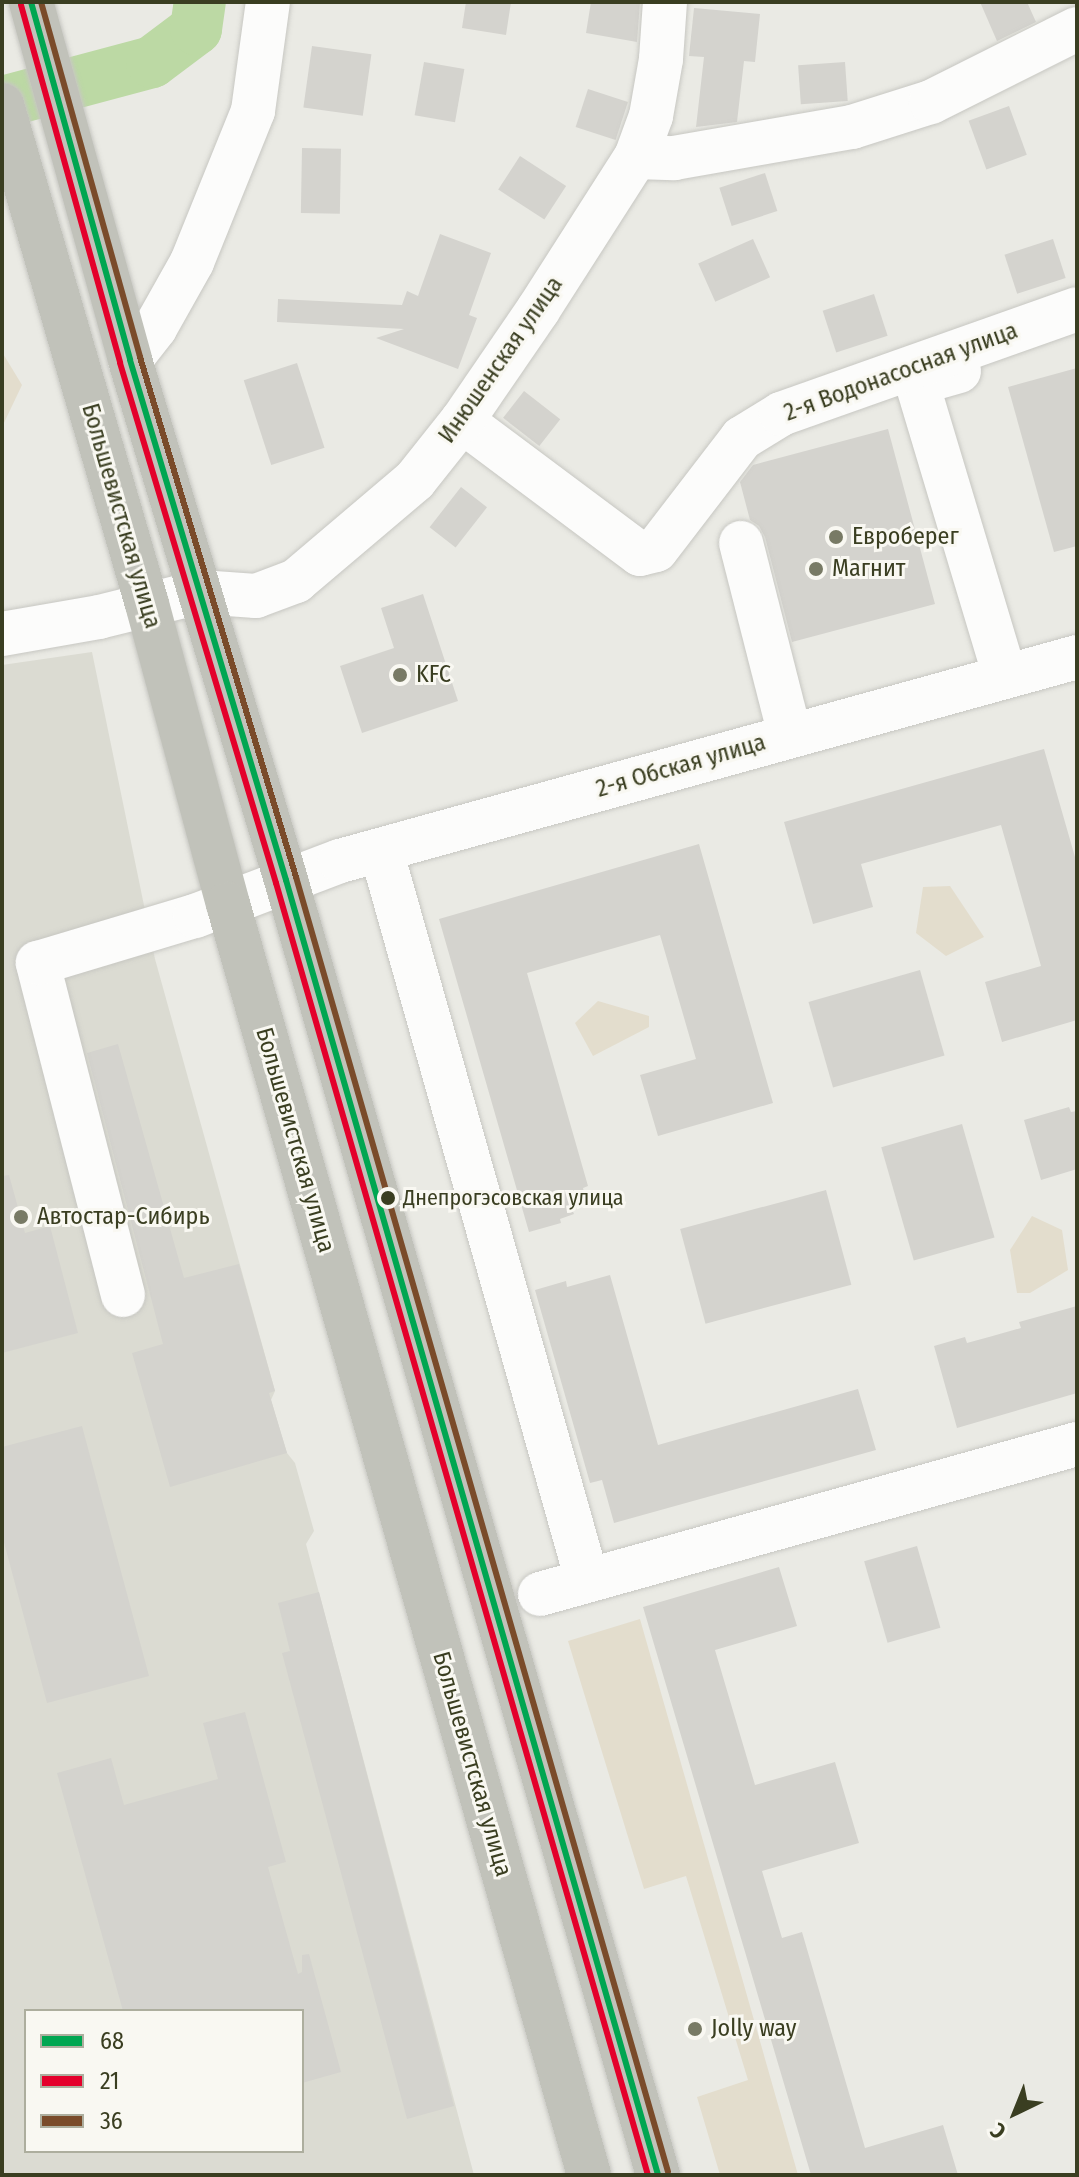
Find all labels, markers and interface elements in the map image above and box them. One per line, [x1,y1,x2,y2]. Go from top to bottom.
street label: Инюшенская улица [433,271,569,449]
street label: 2-я Водонасосная улица [780,316,1022,428]
street label: Большевистская улица [75,400,167,632]
place label: Евроберег [852,523,959,551]
marker: Евроберег [827,528,845,546]
place label: Магнит [832,555,906,583]
marker: Магнит [807,560,825,578]
place label: KFC [416,661,451,689]
marker: KFC [391,666,409,684]
street label: 2-я Обская улица [593,728,769,804]
street label: Большевистская улица [249,1024,341,1256]
place label: Днепрогэсовская улица [403,1185,624,1211]
marker: Днепрогэсовская улица [380,1190,396,1206]
place label: Автостар-Сибирь [37,1203,209,1231]
marker: Автостар-Сибирь [12,1208,30,1226]
street label: Большевистская улица [426,1648,518,1880]
legend [24,2009,304,2153]
place label: Jolly way [711,2015,796,2043]
marker: Jolly way [686,2020,704,2038]
text: 68 [100,2027,124,2055]
text: 21 [100,2067,119,2095]
north arrow [975,2073,1055,2153]
text: 36 [100,2107,123,2135]
text: С [985,2117,1012,2145]

